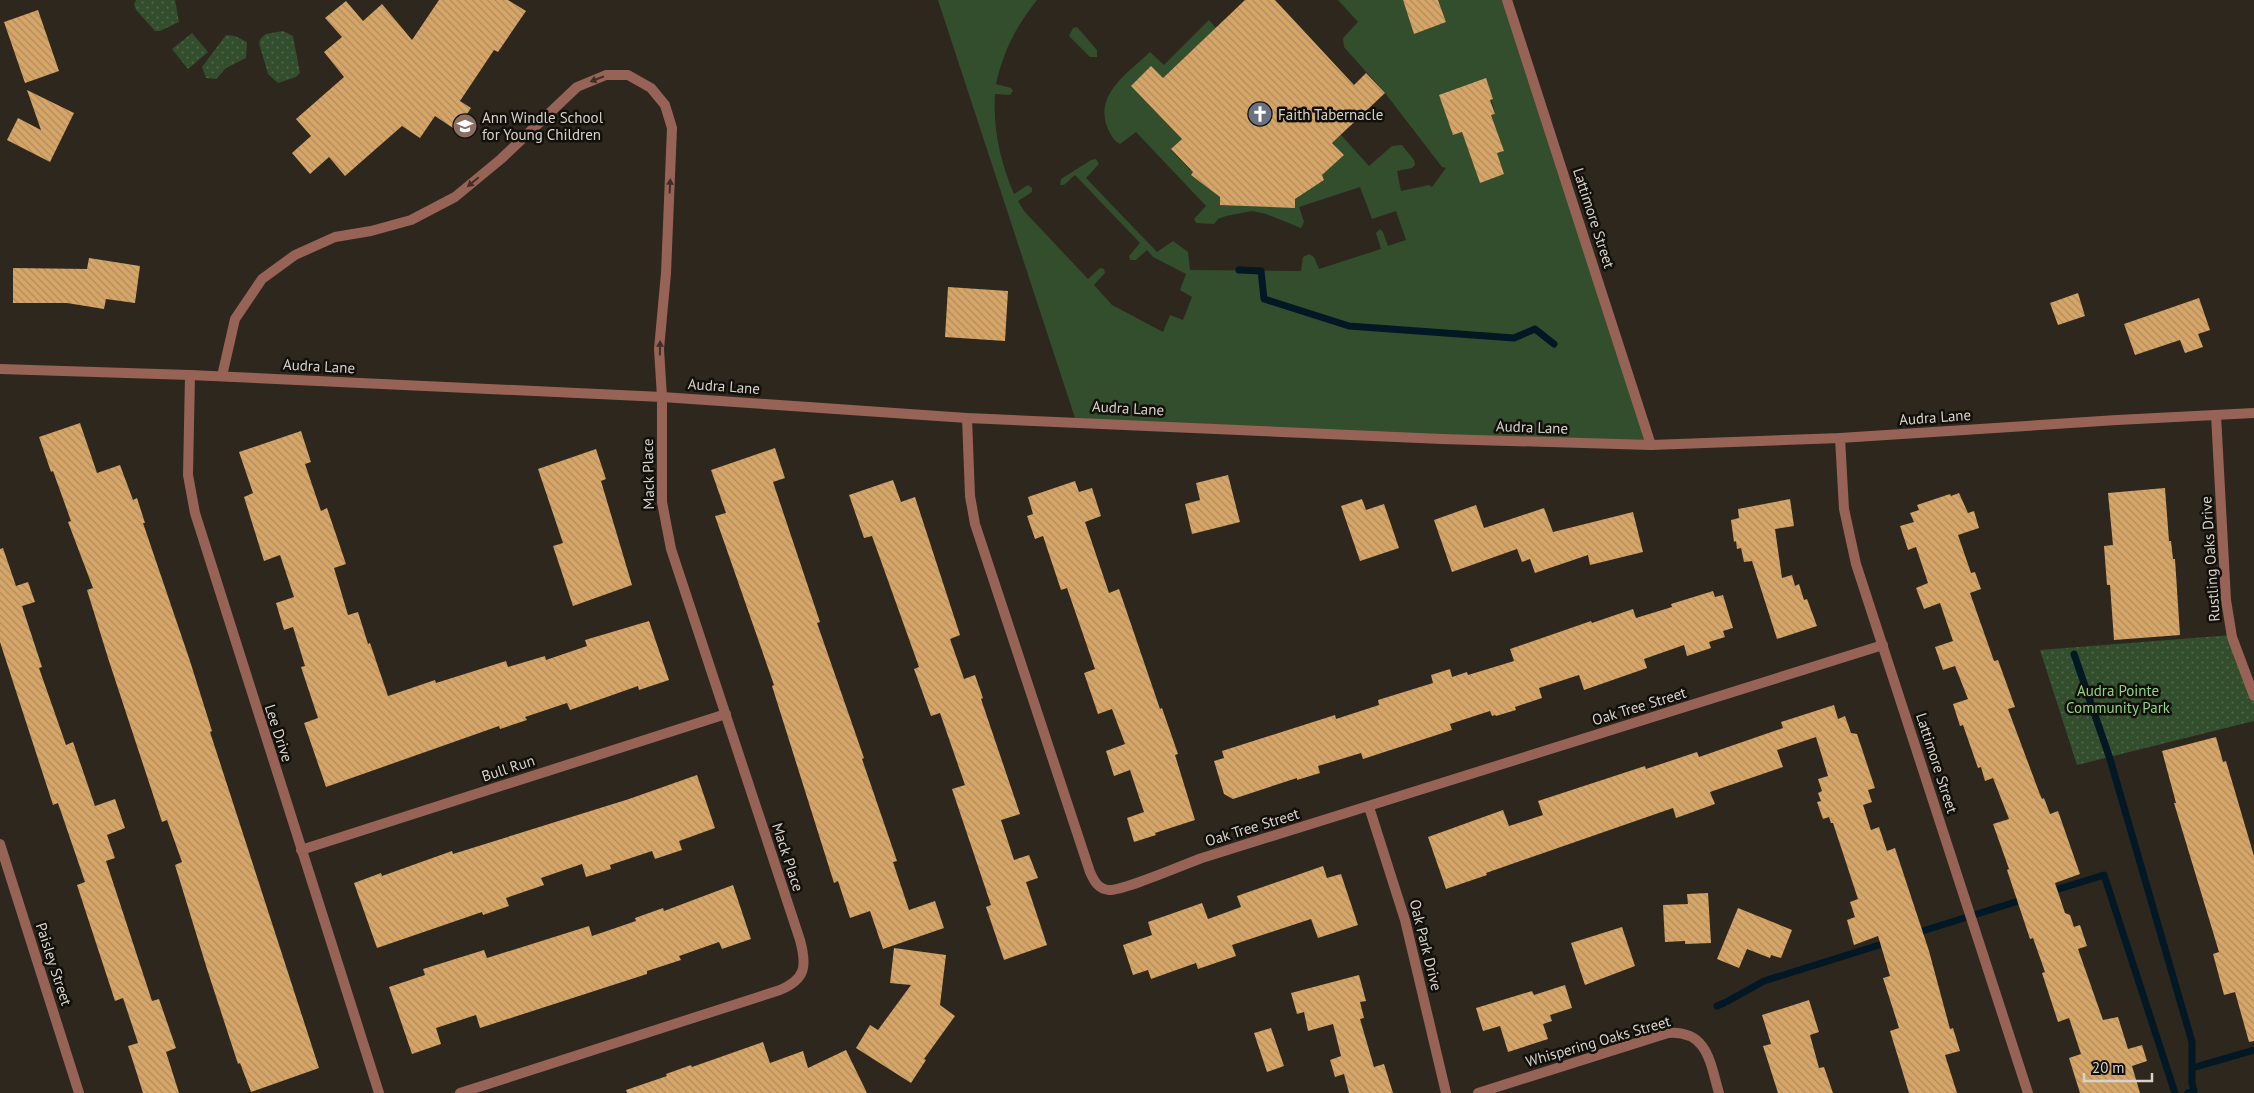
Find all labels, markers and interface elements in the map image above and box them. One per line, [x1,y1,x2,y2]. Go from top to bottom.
one-way arrow [589,75,604,83]
church icon: Faith Tabernacle [1247,101,1273,127]
place label: Faith Tabernacle [1278,105,1383,124]
place label: Ann Windle School for Young Children [482,108,604,144]
school or university icon: Ann Windle School for Young Children [452,113,478,139]
street label: Lattimore Street [1569,165,1619,271]
one-way arrow [467,177,480,188]
one-way arrow [666,178,674,194]
one-way arrow [656,340,664,356]
street label: Audra Lane [282,355,356,377]
street label: Audra Lane [687,374,761,398]
street label: Audra Lane [1091,397,1165,419]
street label: Audra Lane [1898,405,1972,429]
street label: Audra Lane [1496,416,1568,438]
street label: Mack Place [638,438,658,510]
street label: Rustling Oaks Drive [2196,496,2224,622]
park label: Audra Pointe Community Park [2066,681,2171,717]
street label: Oak Tree Street [1590,683,1688,729]
street label: Lee Drive [261,702,297,764]
street label: Lattimore Street [1912,710,1962,816]
street label: Bull Run [479,751,537,785]
street label: Oak Tree Street [1203,804,1301,850]
street label: Mack Place [768,820,808,894]
street label: Oak Park Drive [1406,897,1446,993]
street label: Paisley Street [32,920,76,1008]
street label: Whispering Oaks Street [1523,1011,1673,1071]
scale bar [2084,1050,2152,1082]
text: 20 m [2092,1058,2125,1077]

